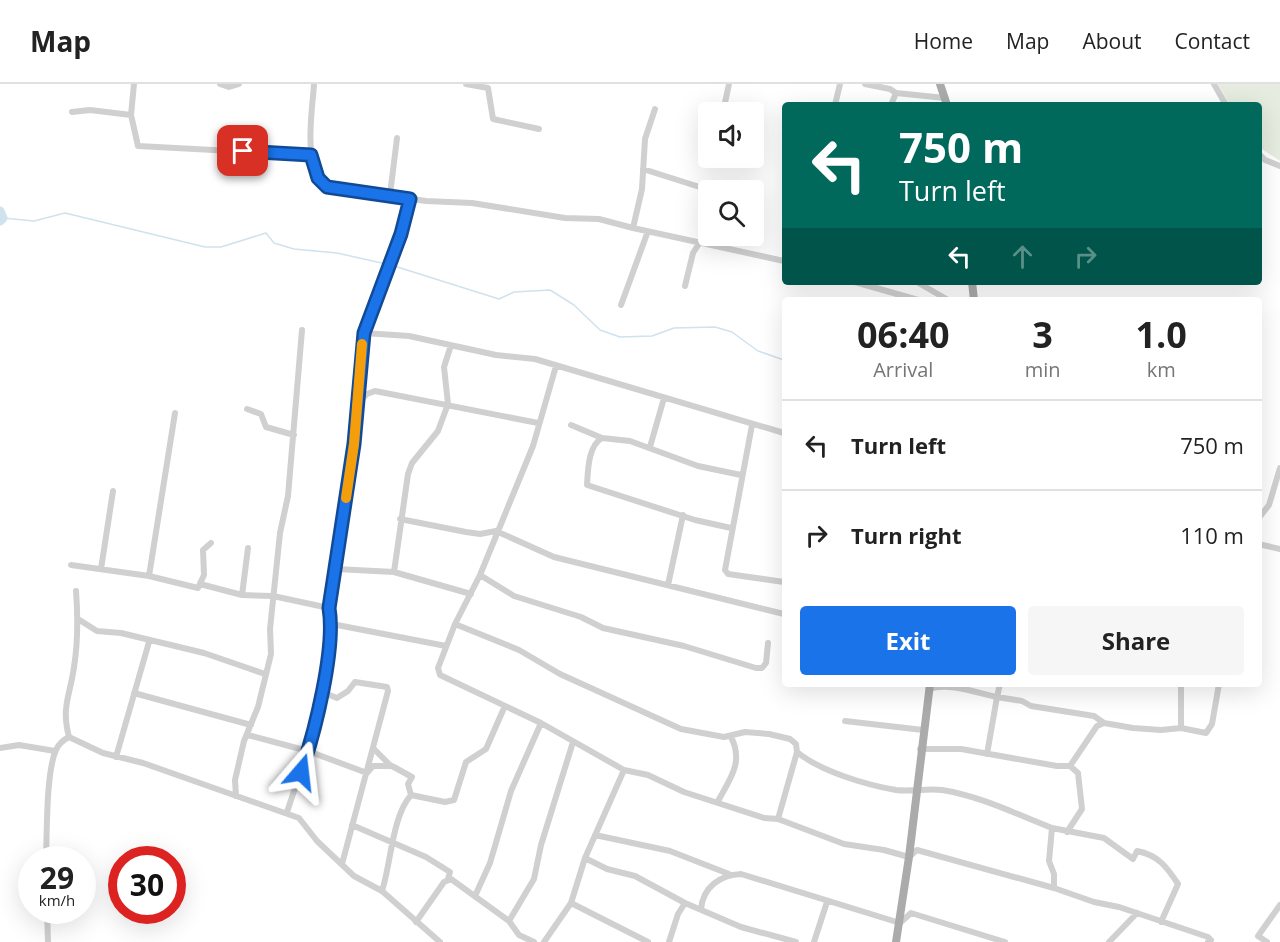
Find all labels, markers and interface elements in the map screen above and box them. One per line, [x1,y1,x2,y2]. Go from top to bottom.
text: Map [30,22,91,60]
text: Home [914,27,973,55]
text: Map [1006,27,1049,55]
text: About [1082,27,1142,55]
text: Contact [1175,27,1250,55]
map controls [698,102,764,246]
button: sound [698,102,764,168]
text: 750 m [899,118,1023,175]
pin [217,125,268,176]
icon: left [800,126,878,204]
icon: arrive [226,134,259,167]
text: Turn left [899,172,1006,209]
button: search [698,180,764,246]
icon: left [943,240,976,273]
icon: ahead [1006,240,1039,273]
icon: right [1069,240,1102,273]
text: 06:40 [857,310,950,359]
text: 3 [1032,310,1053,359]
text: 1.0 [1136,310,1187,359]
text: Arrival [873,356,933,383]
text: min [1025,356,1060,383]
text: km [1147,356,1176,383]
icon: left [800,429,833,462]
text: Turn left [851,430,946,460]
text: 750 m [1180,430,1244,460]
icon: right [800,519,833,552]
text: Turn right [851,520,962,550]
text: 110 m [1180,520,1244,550]
button: Exit [800,606,1016,675]
button: Share [1028,606,1244,675]
position arrow [269,740,333,804]
speed limit sign: 30 [108,846,186,924]
text: 29 [40,857,74,898]
text: km/h [39,890,75,910]

